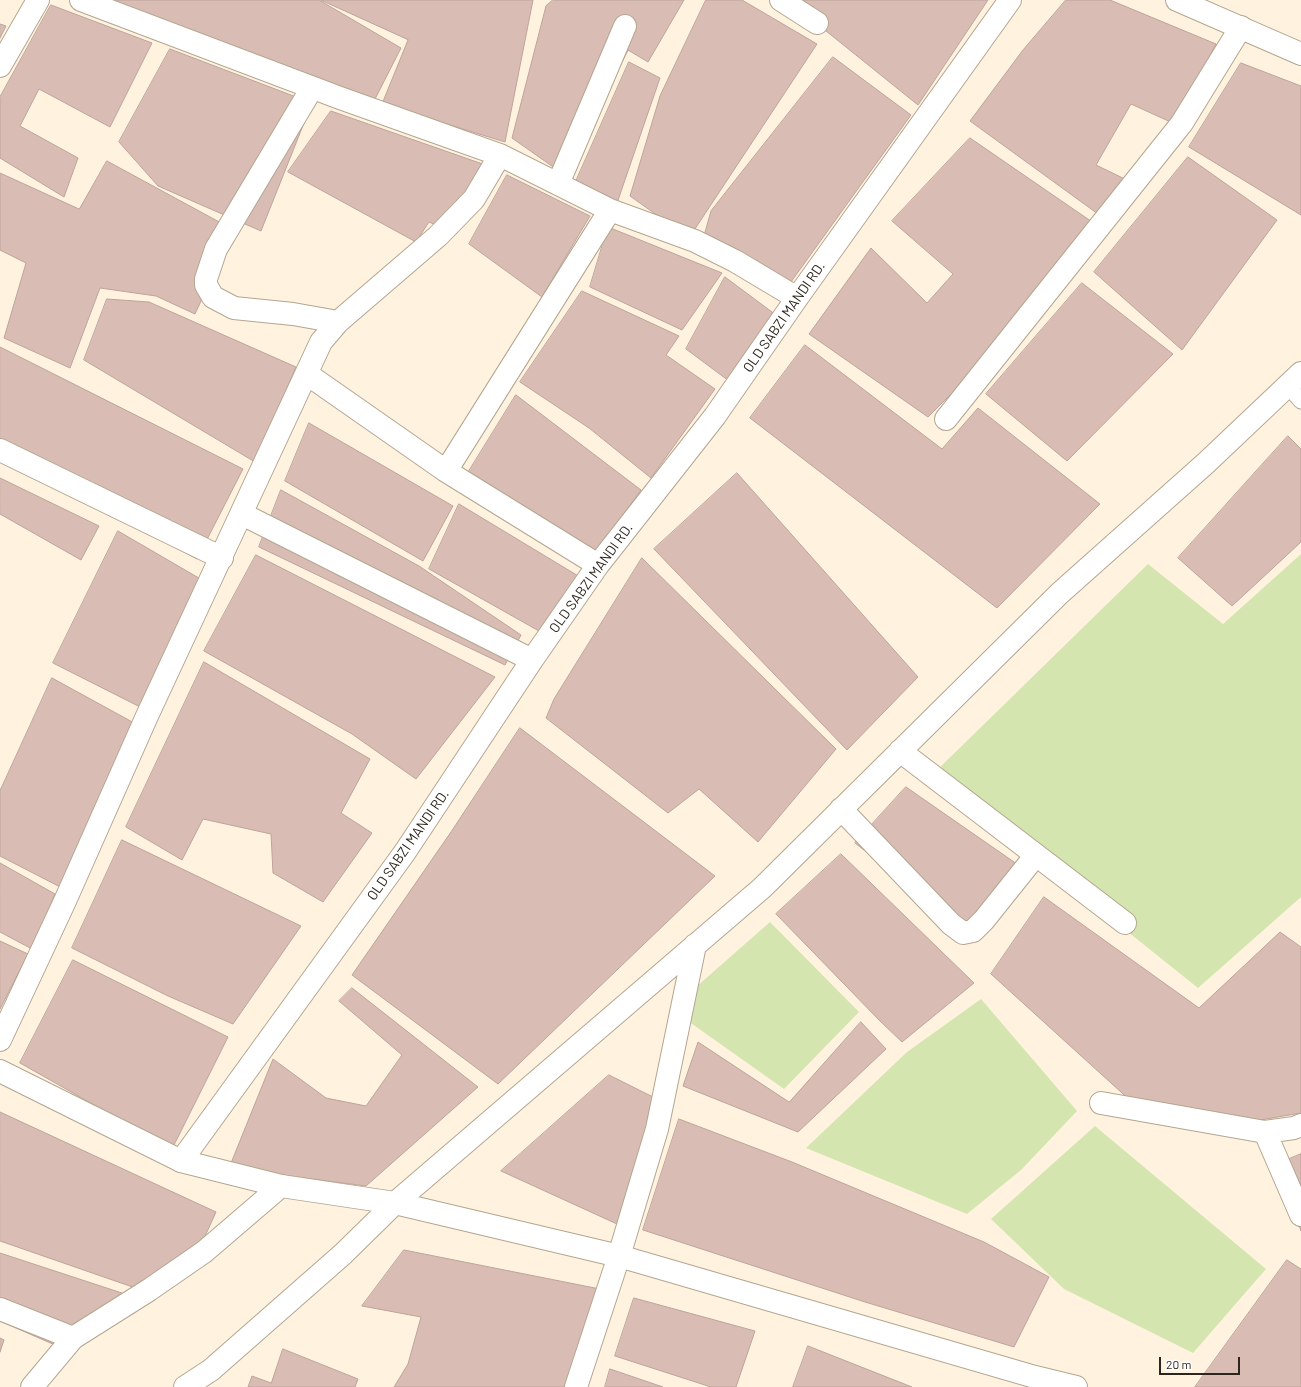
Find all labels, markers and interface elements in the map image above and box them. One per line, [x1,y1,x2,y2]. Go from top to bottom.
street label: OLD SABZI MANDI RD. [739,258,829,376]
street label: OLD SABZI MANDI RD. [546,520,636,636]
street label: OLD SABZI MANDI RD. [363,786,453,904]
scale bar [1161,1349,1242,1375]
text: 20 m [1166,1357,1192,1371]

